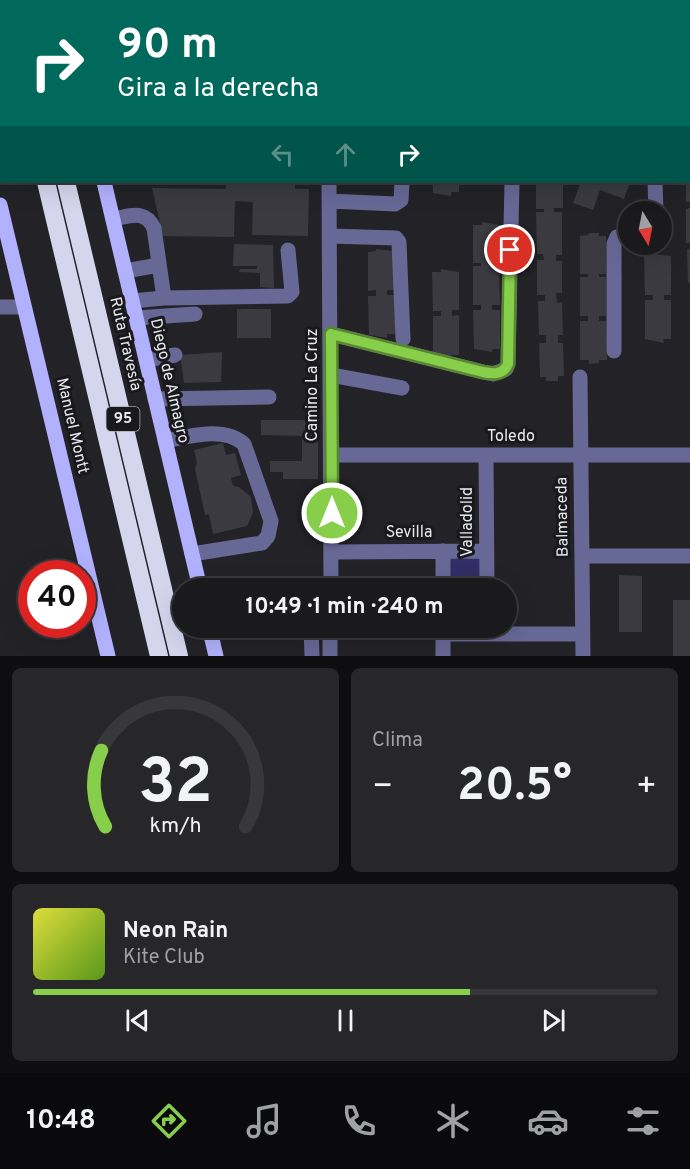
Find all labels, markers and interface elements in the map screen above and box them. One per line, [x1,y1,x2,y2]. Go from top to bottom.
text: 90 m [117,20,218,73]
icon: right [18,24,96,102]
text: Gira a la derecha [117,72,319,106]
icon: left [266,138,299,171]
icon: ahead [329,138,362,171]
icon: right [392,138,425,171]
north arrow [618,201,672,255]
map controls [618,201,672,255]
pin [484,224,535,275]
icon: arrive [493,233,526,266]
street label: Ruta Travesía [105,295,145,393]
street label: Diego de Almagro [145,317,193,445]
street label: Camino La Cruz [303,328,323,442]
street label: Manuel Montt [51,376,93,476]
road number: 95 [106,407,140,431]
street label: Toledo [487,427,535,447]
street label: Balmaceda [552,477,574,557]
position arrow [300,481,364,545]
street label: Valladolid [458,487,478,557]
street label: Sevilla [386,523,432,543]
speed limit sign: 40 [18,560,96,638]
text: 10:49 · 1 min · 240 m [246,594,443,621]
text: Clima [372,728,423,754]
text: 32 [138,746,213,825]
text: 20.5° [457,759,572,816]
text: − [372,767,393,809]
text: + [636,767,657,809]
text: km/h [149,813,202,840]
text: Neon Rain [123,918,228,945]
text: Kite Club [123,945,205,971]
icon: previous [121,1004,154,1037]
icon: pause [329,1004,362,1037]
icon: next [537,1004,570,1037]
icon: directions [148,1100,190,1142]
icon: music [243,1100,285,1142]
icon: phone [338,1100,380,1142]
icon: climate [432,1100,474,1142]
icon: car [527,1100,569,1142]
icon: filters [622,1100,664,1142]
text: 10:48 [26,1104,96,1138]

